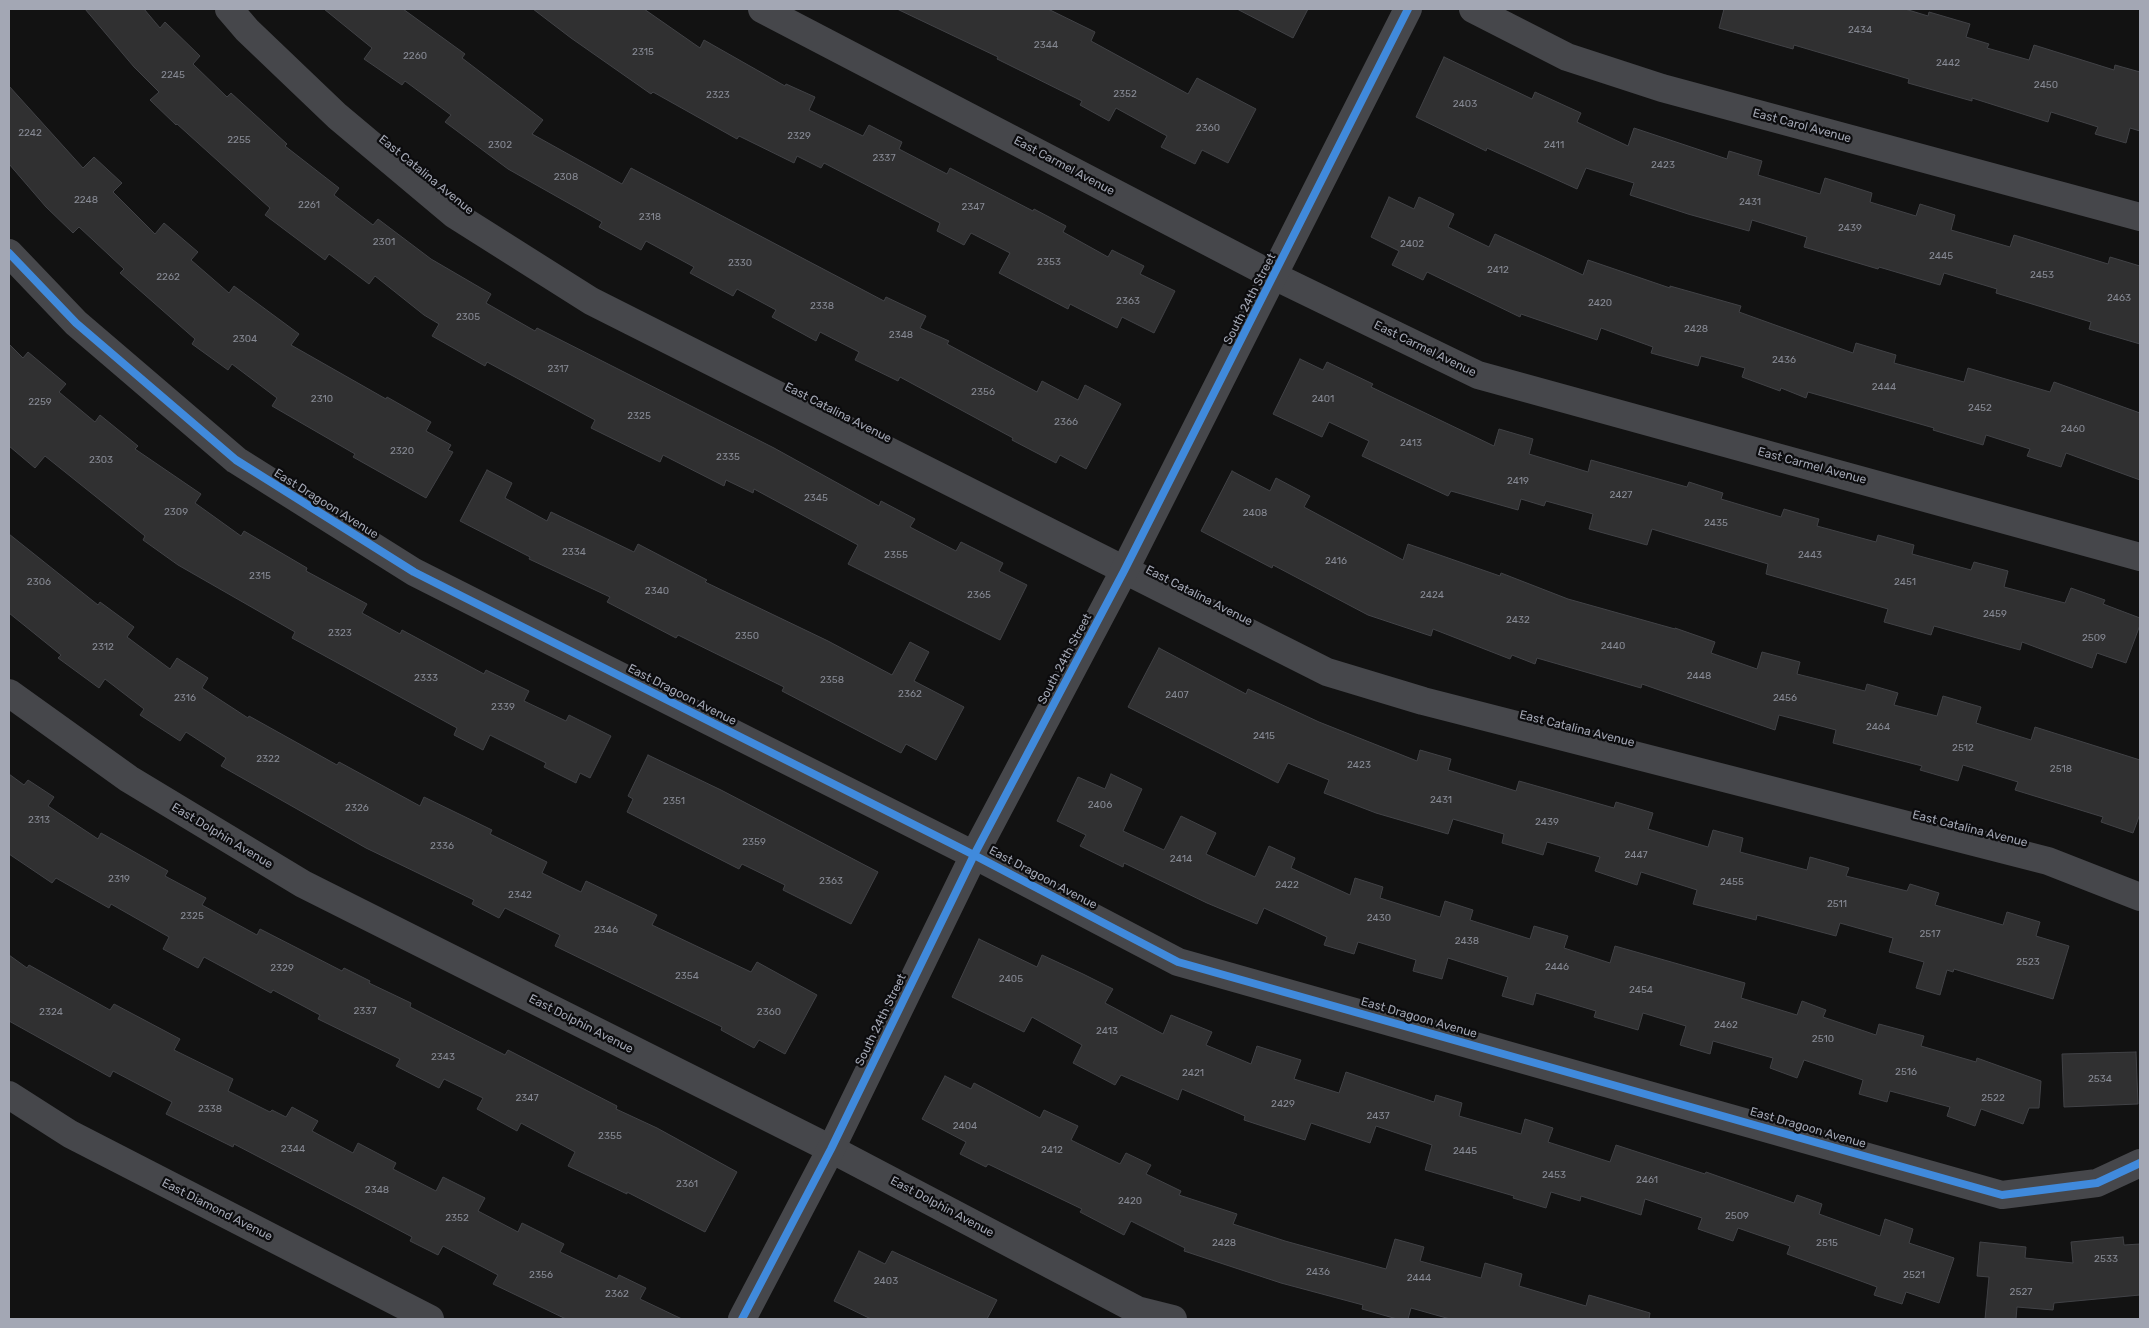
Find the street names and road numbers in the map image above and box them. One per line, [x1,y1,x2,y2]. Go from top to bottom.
street label: East Carol Avenue [1751,106,1853,146]
street label: East Catalina Avenue [376,132,476,218]
street label: East Carmel Avenue [1011,133,1117,199]
street label: South 24th Street [1221,251,1279,347]
street label: East Carmel Avenue [1371,318,1479,380]
street label: East Catalina Avenue [782,380,894,446]
street label: East Carmel Avenue [1756,445,1868,487]
street label: East Dragoon Avenue [271,466,381,542]
street label: East Catalina Avenue [1143,563,1255,629]
street label: South 24th Street [1035,611,1095,707]
street label: East Dragoon Avenue [625,661,739,729]
street label: East Catalina Avenue [1518,708,1636,750]
street label: East Dolphin Avenue [169,800,275,872]
street label: East Catalina Avenue [1911,808,2029,850]
street label: East Dragoon Avenue [987,843,1099,913]
street label: South 24th Street [852,972,910,1068]
street label: East Dolphin Avenue [526,991,636,1057]
street label: East Dragoon Avenue [1359,995,1479,1041]
street label: East Dragoon Avenue [1748,1105,1868,1151]
street label: East Dolphin Avenue [888,1174,996,1240]
street label: East Diamond Avenue [159,1176,275,1244]

